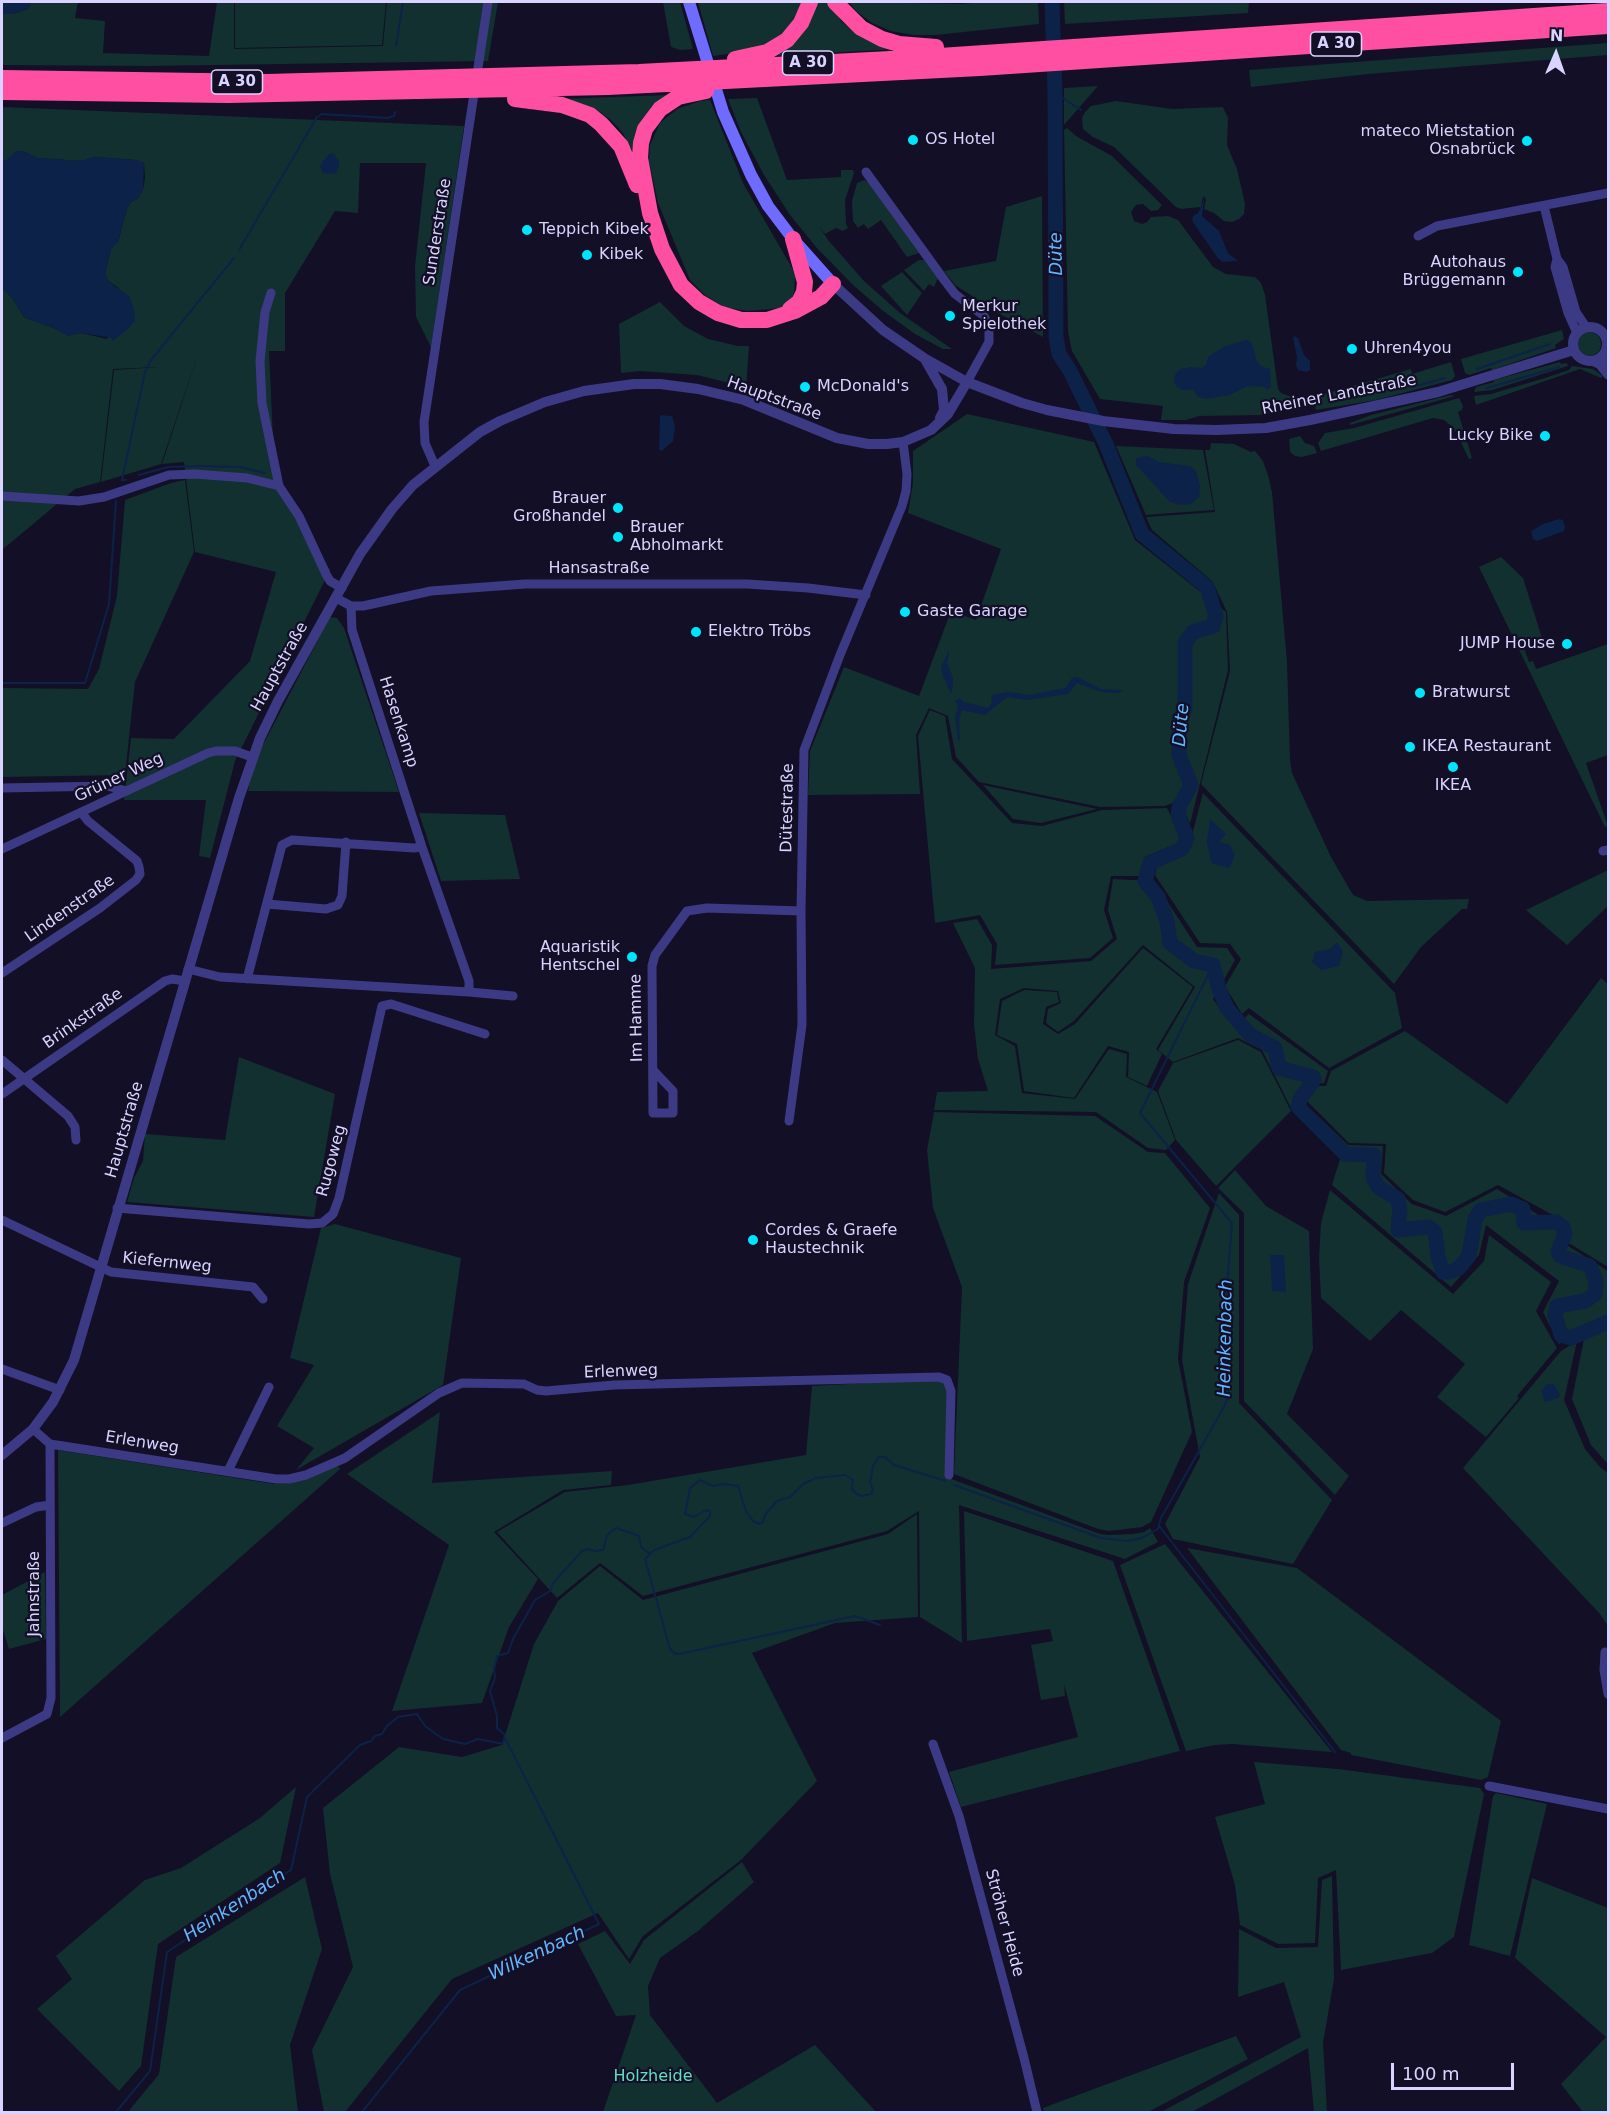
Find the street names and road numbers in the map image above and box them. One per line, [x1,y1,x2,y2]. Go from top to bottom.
road number: A 30 [1310,32,1362,56]
road number: A 30 [782,51,834,75]
road number: A 30 [212,70,262,94]
street label: Sunderstraße [420,177,456,287]
street label: Rheiner Landstraße [1260,371,1418,419]
street label: Hauptstraße [724,373,824,425]
street label: Hansastraße [548,559,650,579]
street label: Hauptstraße [248,619,312,715]
street label: Hasenkamp [374,674,422,770]
street label: Grüner Weg [72,749,166,807]
street label: Dütestraße [778,763,798,853]
street label: Lindenstraße [22,871,118,947]
street label: Im Hamme [627,974,647,1062]
street label: Brinkstraße [40,985,126,1053]
street label: Hauptstraße [102,1080,148,1180]
street label: Rugoweg [313,1123,351,1199]
street label: Kiefernweg [121,1249,213,1277]
street label: Erlenweg [584,1361,658,1383]
street label: Erlenweg [104,1428,180,1458]
street label: Jahnstraße [25,1551,45,1637]
street label: Ströher Heide [980,1867,1028,1979]

